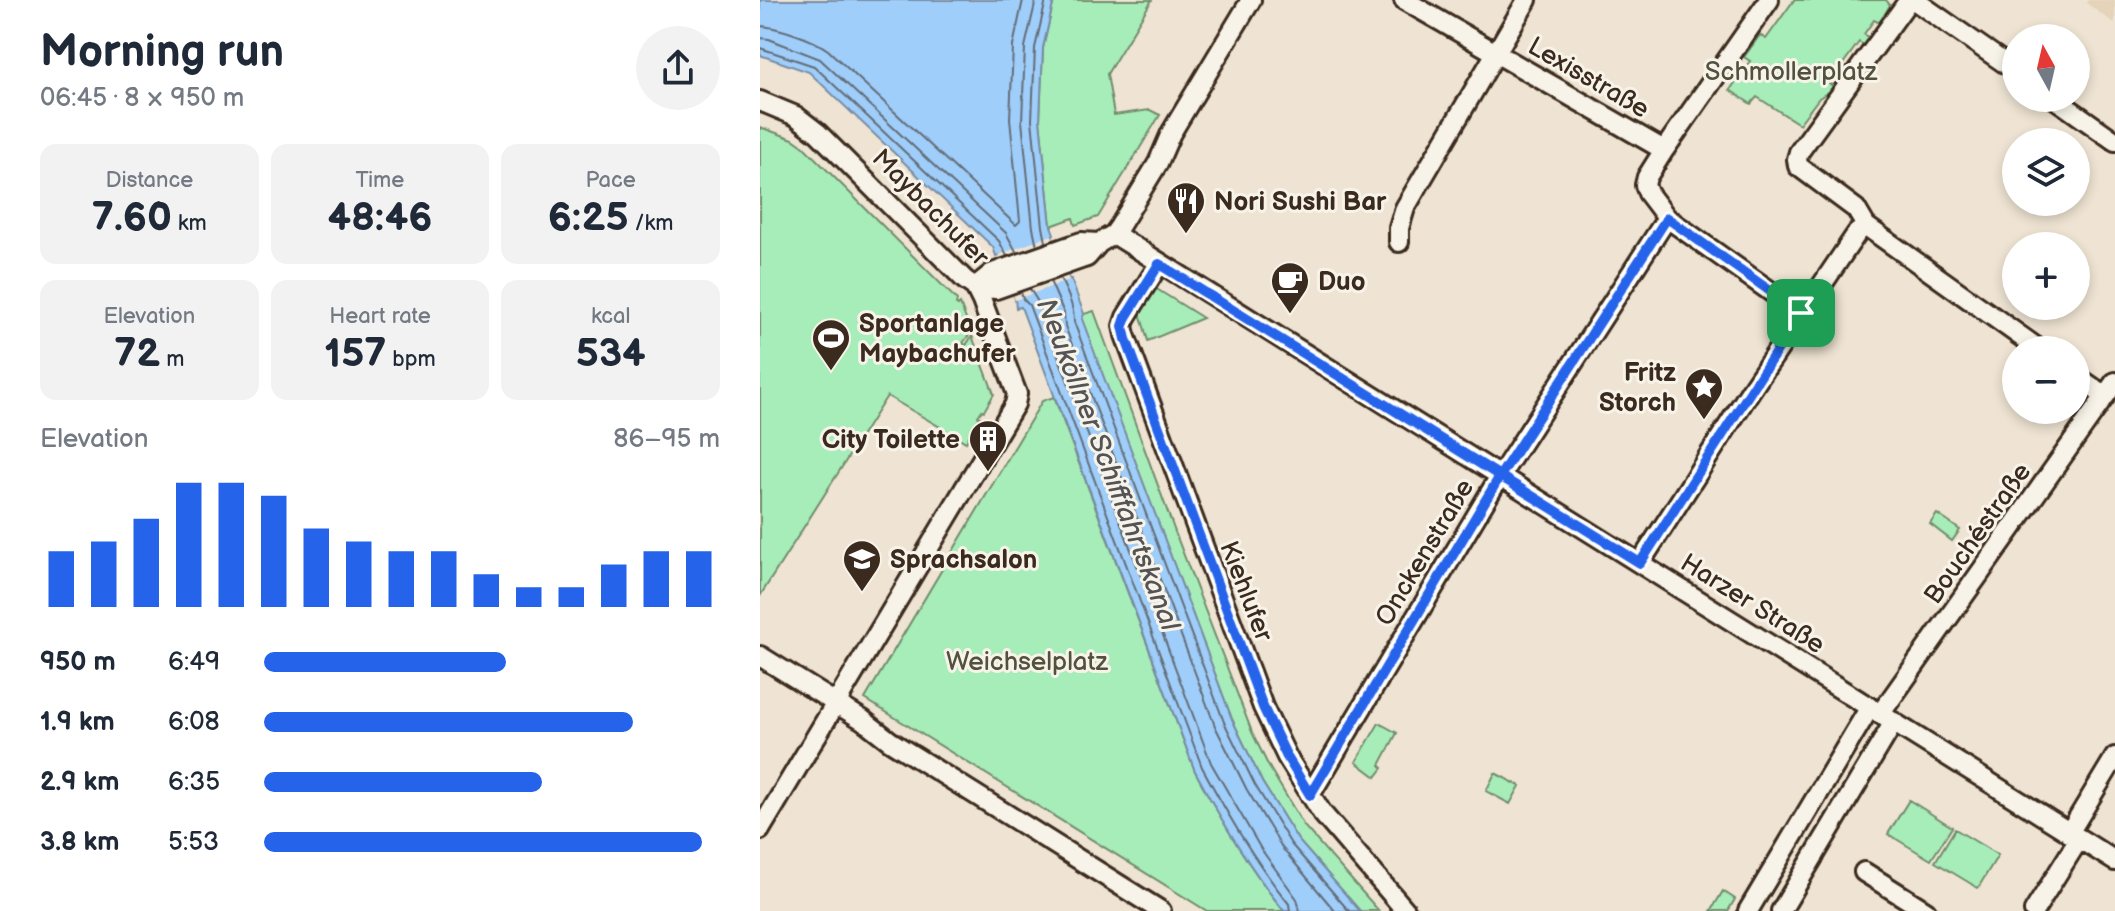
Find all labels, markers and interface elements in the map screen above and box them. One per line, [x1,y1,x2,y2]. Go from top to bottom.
north arrow [2002,24,2090,112]
map controls [2002,24,2090,424]
text: Morning run [40,26,284,79]
button: share [636,26,720,110]
street label: Lexisstraße [1522,31,1654,125]
park label: Schmollerplatz [1705,57,1878,88]
text: 06:45 · 8 × 950 m [40,83,244,114]
button: layers [2002,128,2090,216]
street label: Maybachufer [865,143,995,273]
text: Distance [105,167,193,194]
text: Time [356,167,404,194]
text: Pace [586,167,636,194]
restaurant icon: Nori Sushi Bar [1165,180,1207,235]
place label: Nori Sushi Bar [1214,187,1387,218]
text: 7.60 [92,194,172,242]
text: 48:46 [327,194,432,242]
text: 6:25 [548,194,629,242]
text: km [172,210,207,237]
text: /km [629,210,674,237]
button: + [2002,232,2090,320]
cafe icon: Duo [1269,260,1311,315]
place label: Duo [1318,267,1366,298]
pin [1767,279,1835,347]
icon: arrive [1779,291,1823,335]
water label: Neuköllner Schifffahrtskanal [1029,294,1187,637]
text: Elevation [103,303,195,330]
text: Heart rate [329,303,431,330]
text: kcal [591,303,630,330]
place label: Sportanlage Maybachufer [859,309,1016,370]
sports icon: Sportanlage Maybachufer [810,317,852,372]
text: 72 [114,330,160,378]
text: 157 [324,330,386,378]
text: 534 [576,330,646,378]
button: − [2002,336,2090,424]
text: m [160,346,184,373]
text: bpm [386,346,436,373]
place label: Fritz Storch [1599,358,1676,419]
place icon: Fritz Storch [1683,366,1725,421]
building icon: City Toilette [967,418,1009,473]
text: Elevation [40,424,148,455]
text: 86–95 m [613,424,720,455]
place label: City Toilette [822,425,960,456]
street label: Bouchéstraße [1918,457,2038,610]
street label: Onckenstraße [1369,474,1481,631]
street label: Kiehlufer [1212,537,1279,647]
school or university icon: Sprachsalon [841,538,883,593]
place label: Sprachsalon [890,545,1037,576]
street label: Harzer Straße [1674,548,1830,661]
text: 950 m [40,647,116,678]
text: 6:49 [168,647,220,678]
park label: Weichselplatz [946,647,1108,678]
text: 1.9 km [40,707,115,738]
text: 6:08 [168,707,220,738]
text: 2.9 km [40,767,119,798]
text: 6:35 [168,767,220,798]
text: 3.8 km [40,827,119,858]
text: 5:53 [168,827,219,858]

